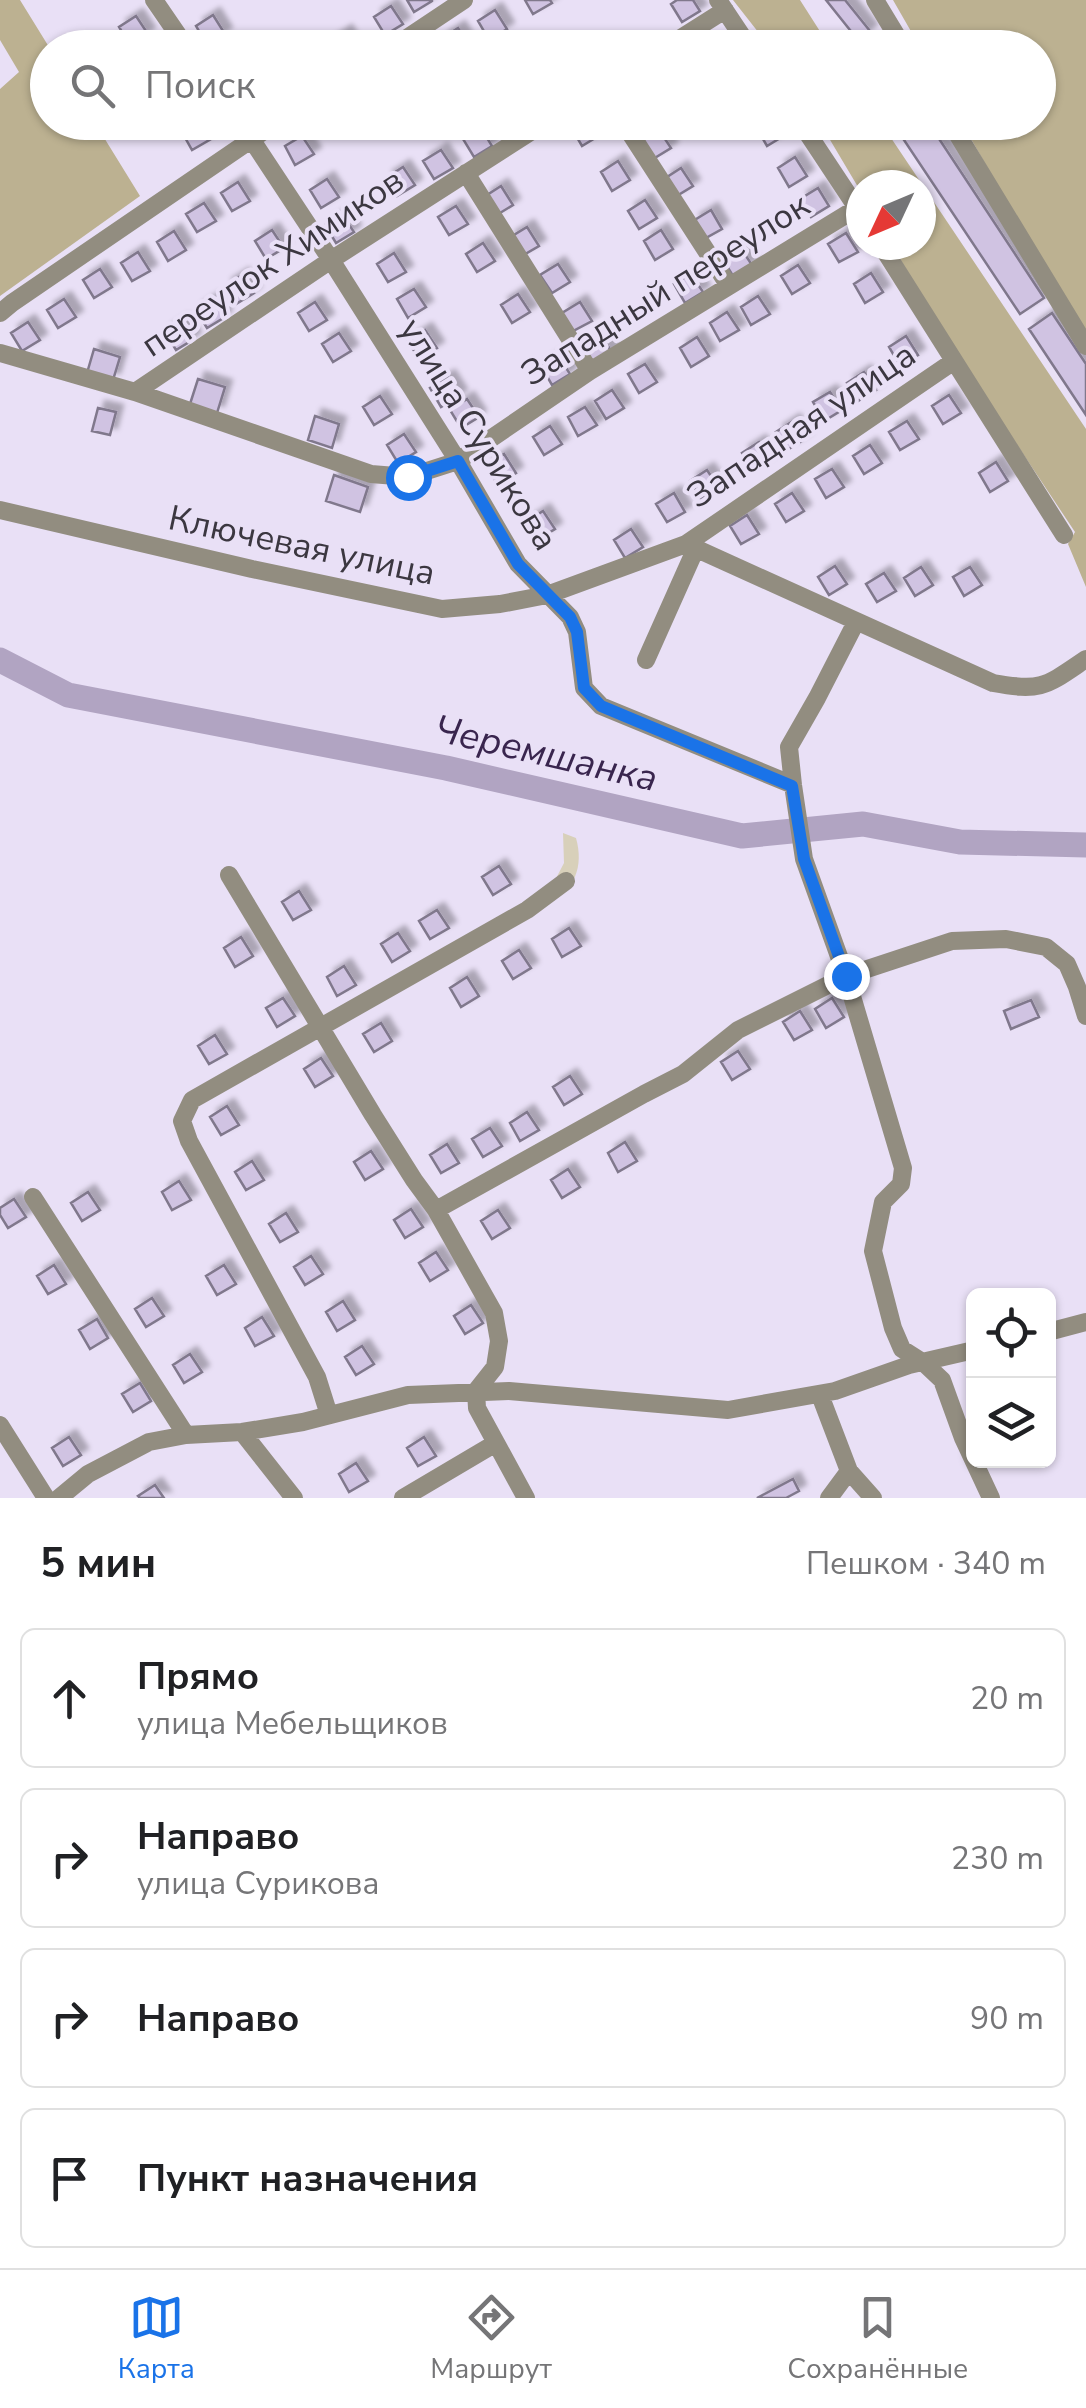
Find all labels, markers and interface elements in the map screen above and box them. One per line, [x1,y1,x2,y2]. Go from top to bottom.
search box [30,30,1056,140]
icon: search [65,58,120,113]
text: Поиск [145,60,255,111]
street label: переулок Химиков [132,157,413,368]
north arrow [846,170,936,260]
street label: Западный переулок [512,181,819,397]
street label: улица Сурикова [388,309,569,559]
street label: Западная улица [678,332,925,519]
route start [386,455,432,501]
street label: Ключевая улица [164,494,439,597]
water label: Черемшанка [429,703,663,804]
route end [824,954,870,1000]
map controls [966,1288,1056,1468]
button: locate [966,1288,1056,1378]
button: layers [966,1378,1056,1468]
text: 5 мин [40,1535,156,1592]
text: Пешком · 340 m [806,1542,1046,1585]
text: Прямо [137,1651,259,1702]
icon: ahead [42,1671,97,1726]
text: 20 m [970,1677,1044,1720]
text: улица Мебельщиков [137,1702,448,1745]
text: Направо [137,1811,299,1862]
icon: right [42,1831,97,1886]
text: 230 m [951,1837,1044,1880]
text: улица Сурикова [137,1862,380,1905]
icon: right [42,1991,97,2046]
text: Направо [137,1993,299,2044]
text: 90 m [970,1997,1044,2040]
icon: arrive [42,2151,97,2206]
text: Пункт назначения [137,2153,478,2204]
tab: Карта [118,2290,195,2388]
tab: Маршрут [430,2290,552,2388]
tab: Сохранённые [787,2290,968,2388]

